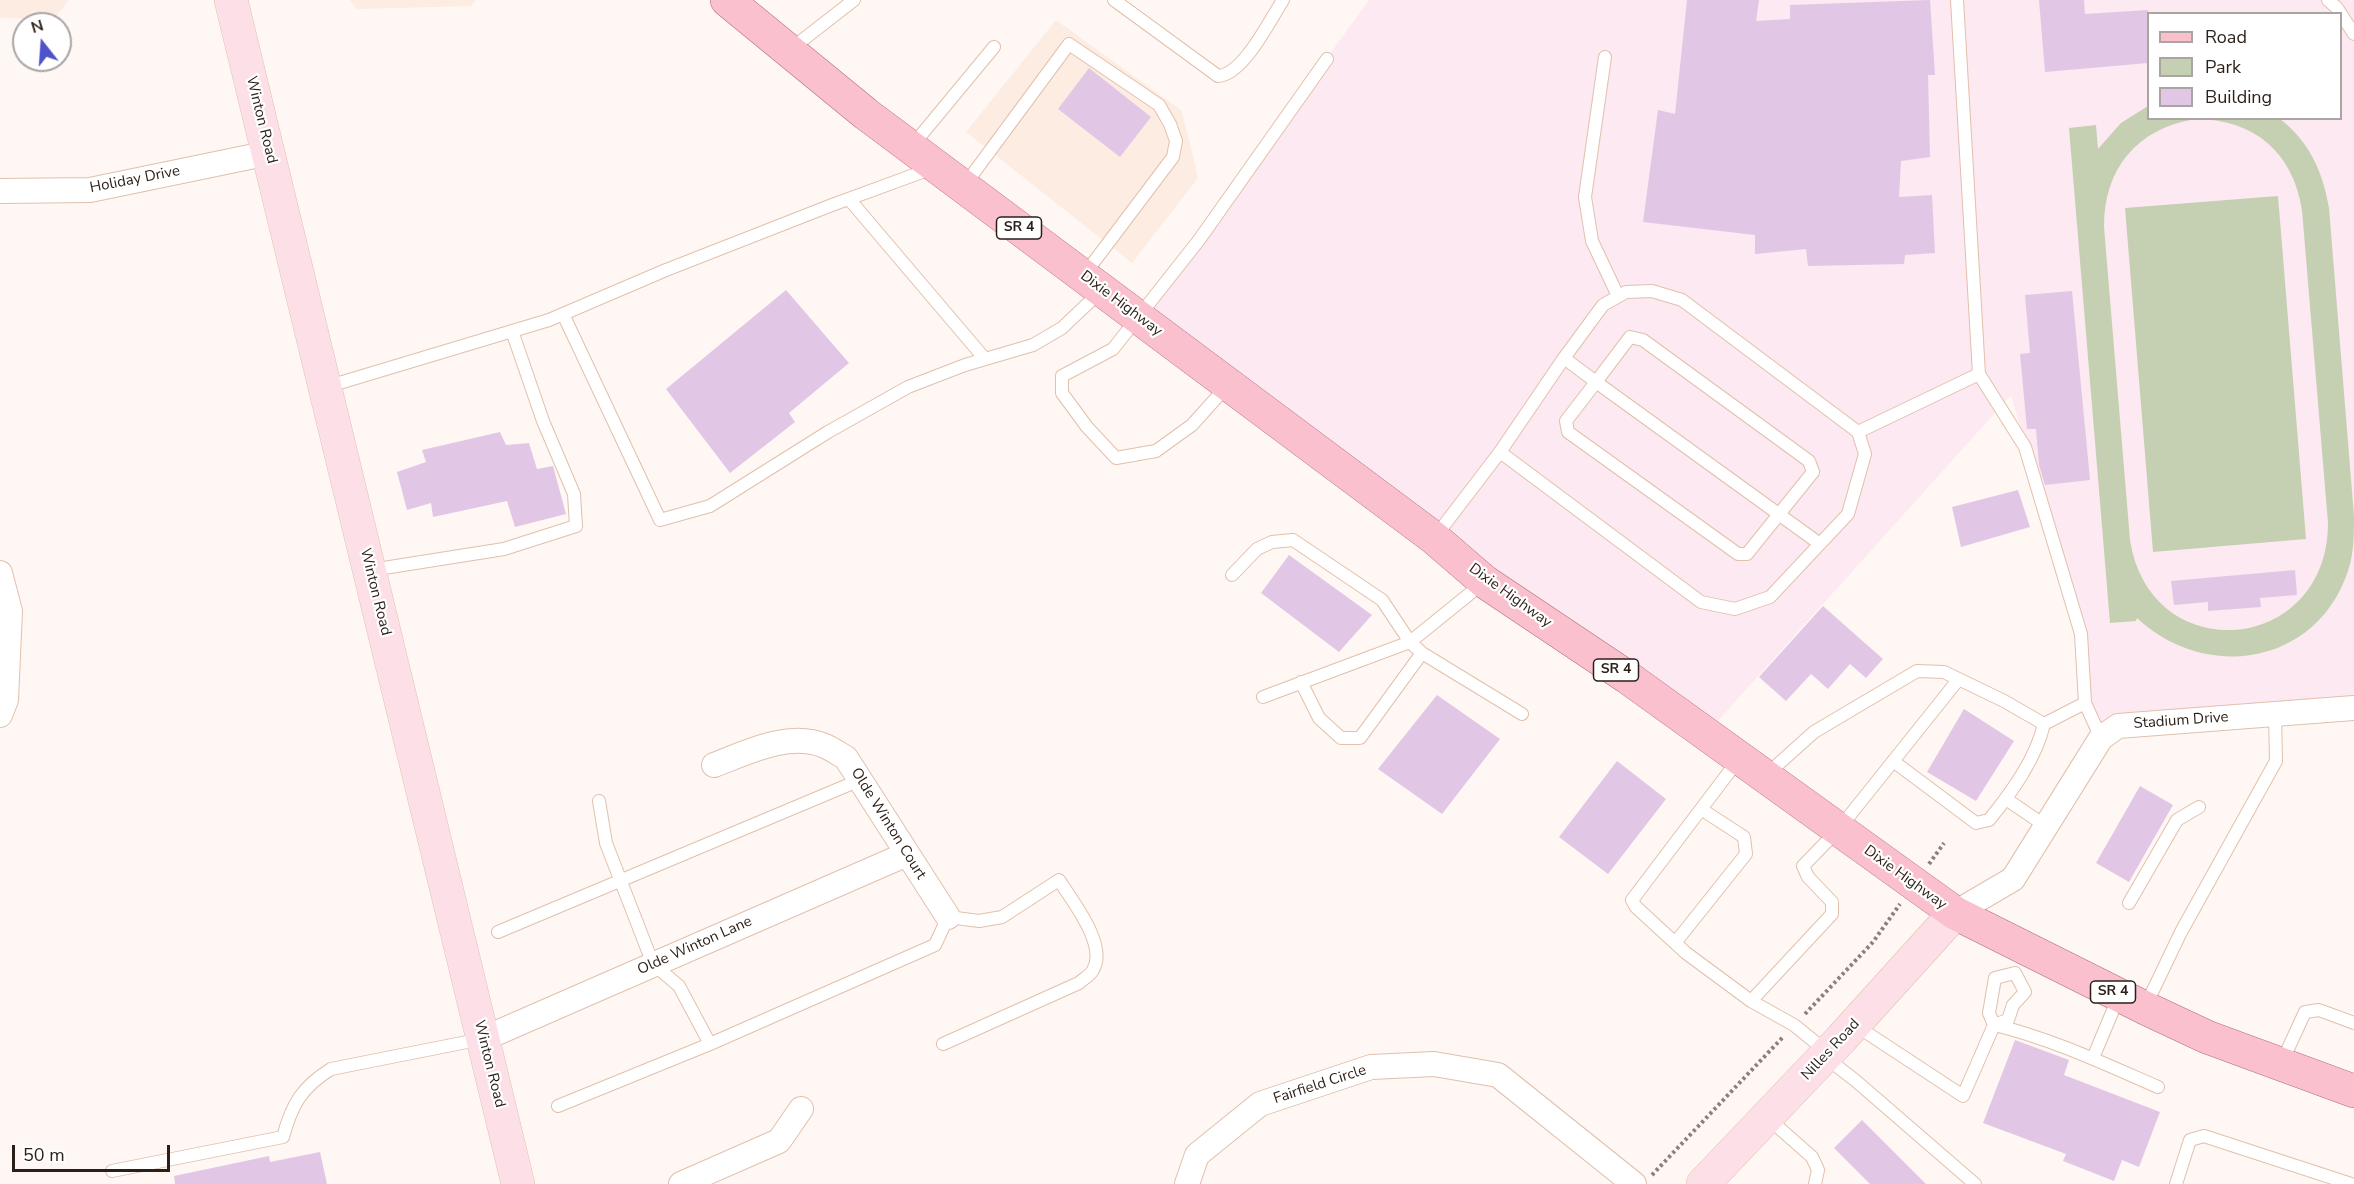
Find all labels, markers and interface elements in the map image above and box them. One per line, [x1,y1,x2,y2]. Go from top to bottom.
north arrow [12,12,72,72]
legend [2147,12,2342,120]
text: N [28,14,46,39]
text: Road [2205,25,2247,49]
text: Park [2205,55,2241,79]
street label: Winton Road [241,74,281,166]
text: Building [2205,85,2272,109]
street label: Holiday Drive [88,162,182,198]
road number: SR 4 [996,217,1042,239]
street label: Dixie Highway [1076,267,1166,341]
street label: Winton Road [355,546,395,638]
street label: Dixie Highway [1465,560,1555,632]
road number: SR 4 [1594,659,1638,681]
street label: Stadium Drive [2133,709,2229,733]
street label: Olde Winton Court [846,765,930,883]
street label: Dixie Highway [1860,842,1950,914]
street label: Olde Winton Lane [635,913,755,979]
road number: SR 4 [2090,981,2136,1003]
street label: Nilles Road [1798,1016,1864,1084]
street label: Winton Road [469,1018,509,1110]
street label: Fairfield Circle [1271,1062,1369,1108]
scale bar [15,1133,172,1171]
text: 50 m [23,1143,65,1167]

